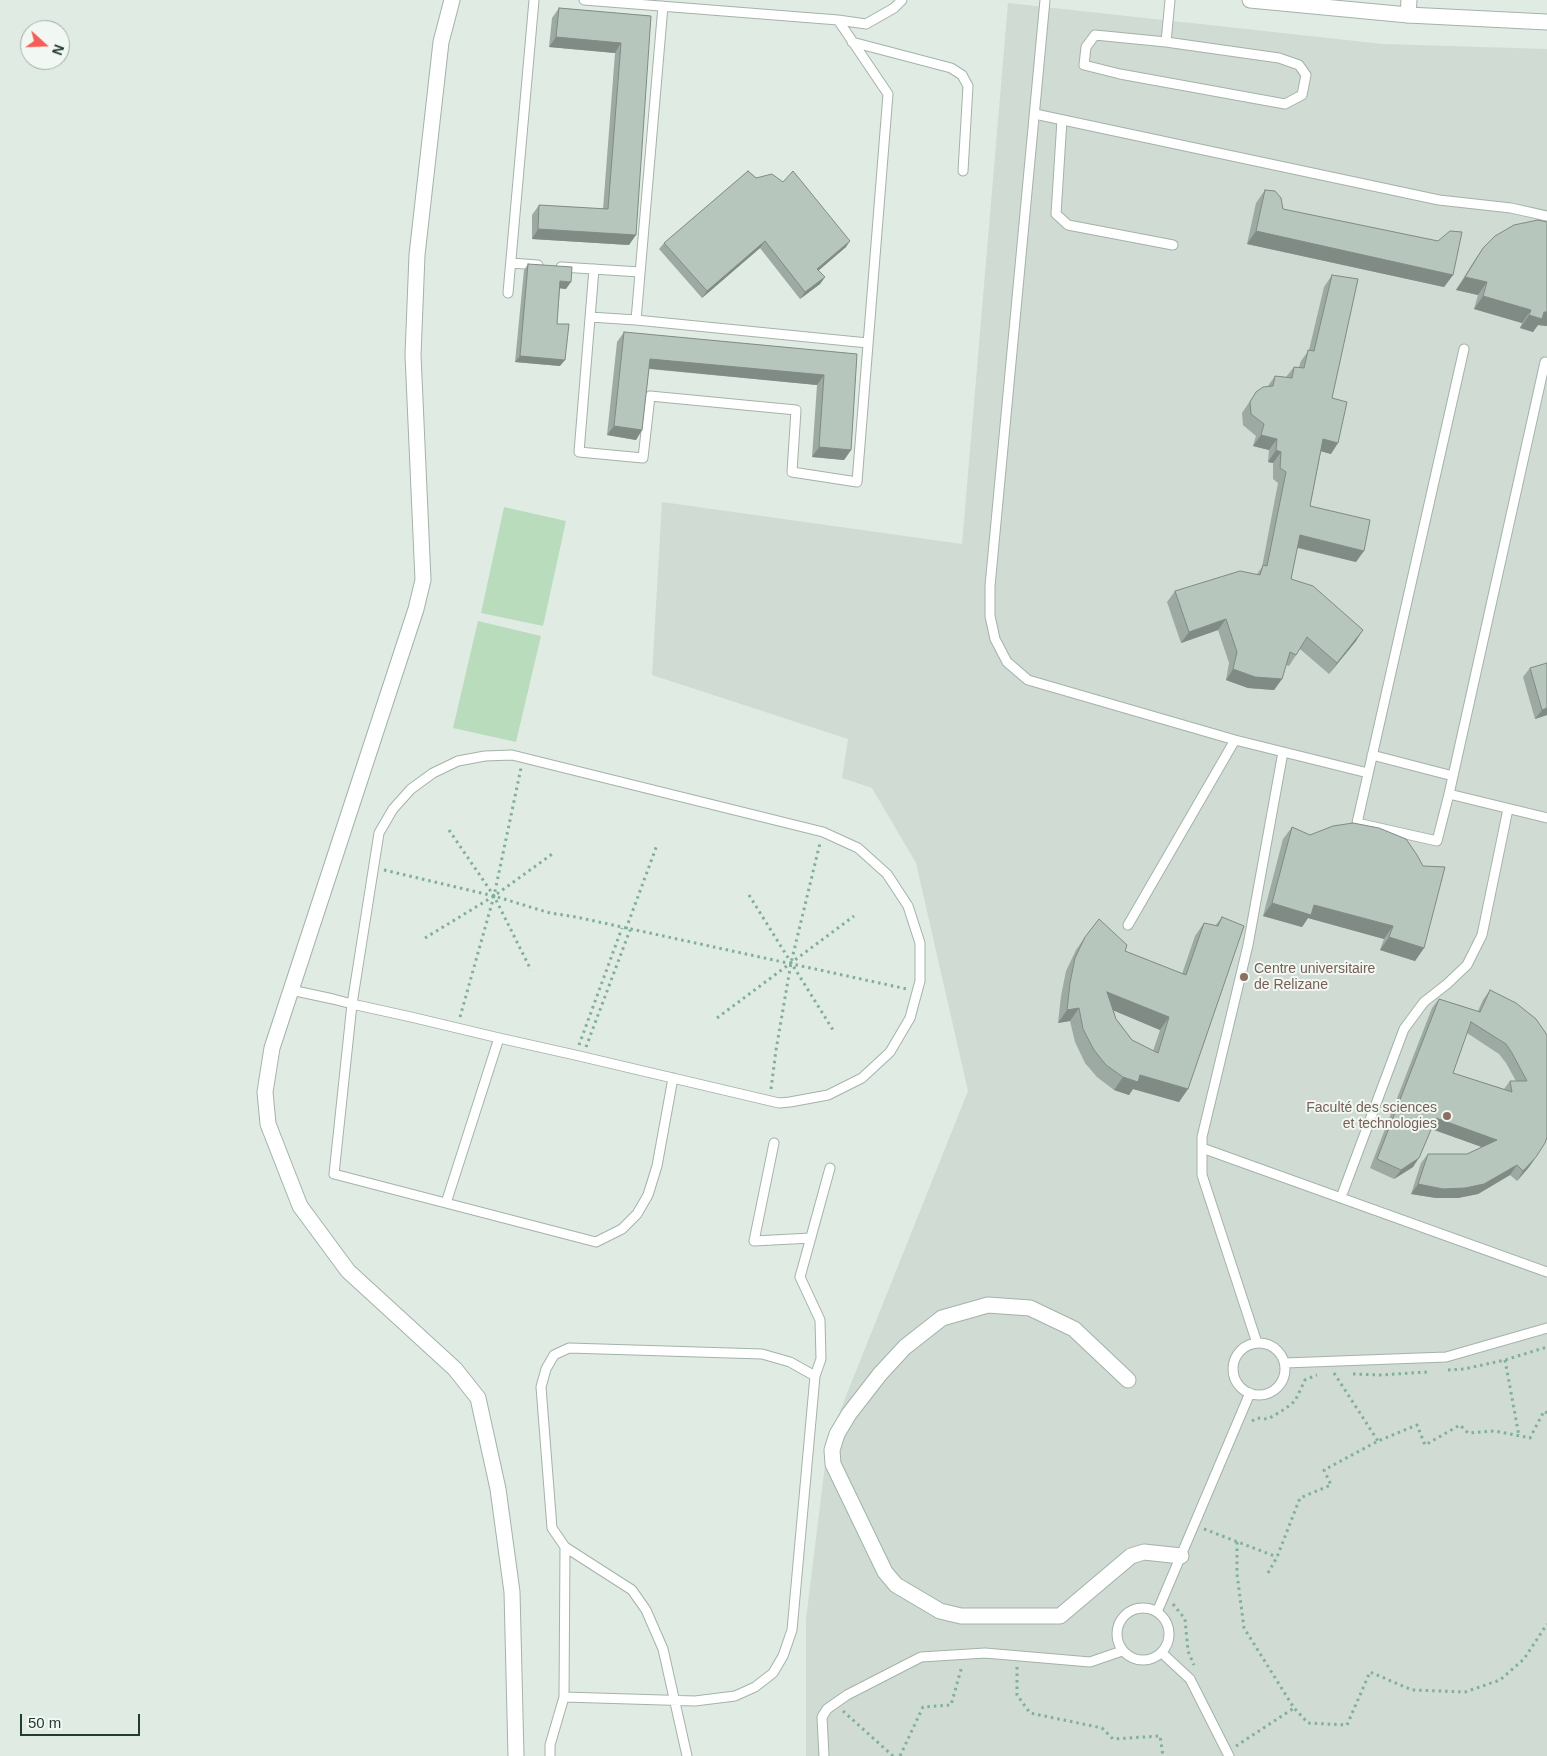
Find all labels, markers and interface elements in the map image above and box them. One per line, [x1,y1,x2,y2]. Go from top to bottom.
north arrow [20,20,70,70]
text: N [49,42,67,57]
place label: Centre universitaire de Relizane [1254,961,1375,994]
marker: Centre universitaire de Relizane [1238,971,1250,983]
place label: Faculté des sciences et technologies [1306,1100,1437,1132]
marker: Faculté des sciences et technologies [1441,1110,1453,1122]
scale bar [22,1704,142,1736]
text: 50 m [28,1714,61,1731]

